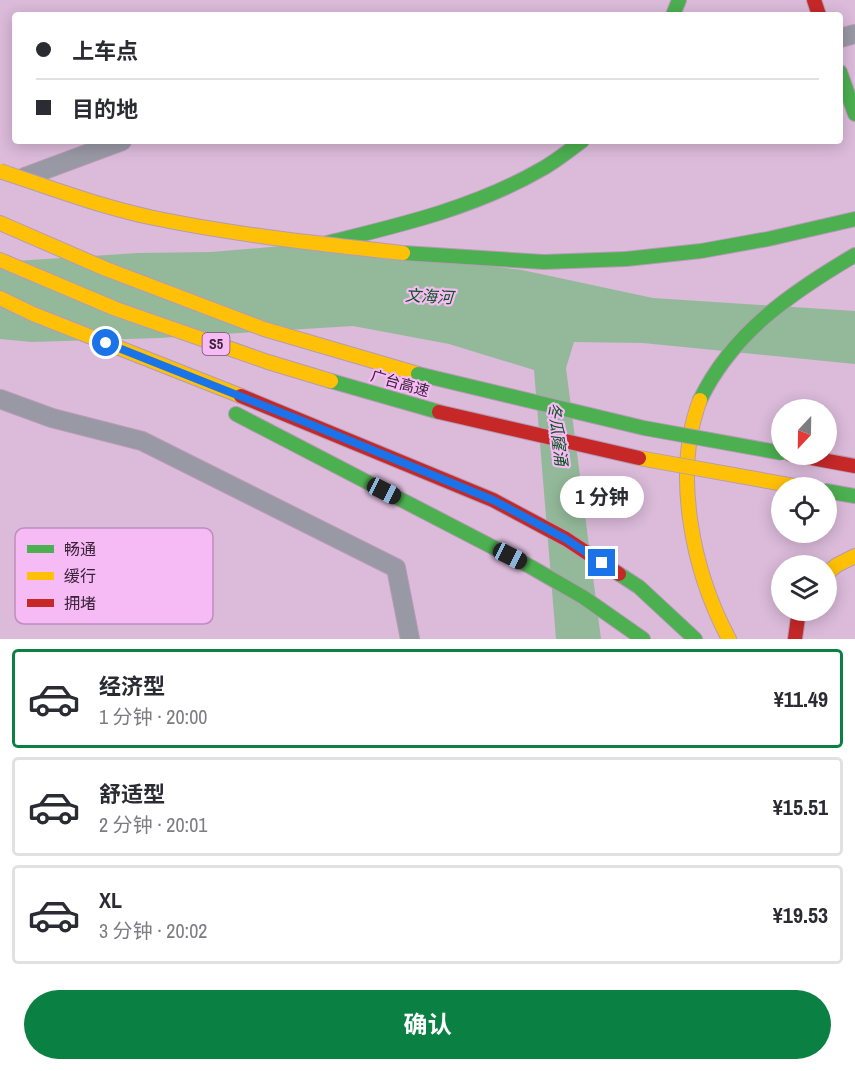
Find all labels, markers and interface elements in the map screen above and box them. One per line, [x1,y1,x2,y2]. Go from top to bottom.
text: 上车点 [72,36,138,66]
text: 目的地 [72,94,138,124]
water label: 文海河 [404,284,457,308]
route start [92,329,119,356]
road number: S5 [202,333,230,355]
street label: 广台高速 [368,365,432,401]
north arrow [771,399,837,465]
map controls [771,399,837,621]
water label: 冬瓜窿涌 [543,401,573,469]
car [364,475,404,507]
callout: 1 分钟 [560,476,644,518]
button: locate [771,477,837,543]
text: 1 分钟 [575,483,629,510]
legend [15,528,213,624]
text: 畅通 [64,538,96,560]
car [490,540,530,572]
route end [588,549,615,576]
button: layers [771,555,837,621]
text: 缓行 [64,565,96,587]
text: 拥堵 [64,592,96,614]
text: 经济型 [99,671,165,701]
icon: car [27,672,81,726]
text: ¥11.49 [774,684,828,714]
text: 1 分钟 · 20:00 [99,703,207,730]
text: 舒适型 [99,779,165,809]
icon: car [27,780,81,834]
text: ¥15.51 [773,792,828,822]
text: 2 分钟 · 20:01 [99,811,207,838]
text: XL [99,885,122,915]
icon: car [27,888,81,942]
text: ¥19.53 [773,900,828,930]
text: 3 分钟 · 20:02 [99,917,207,944]
button: 确认 [24,990,831,1059]

